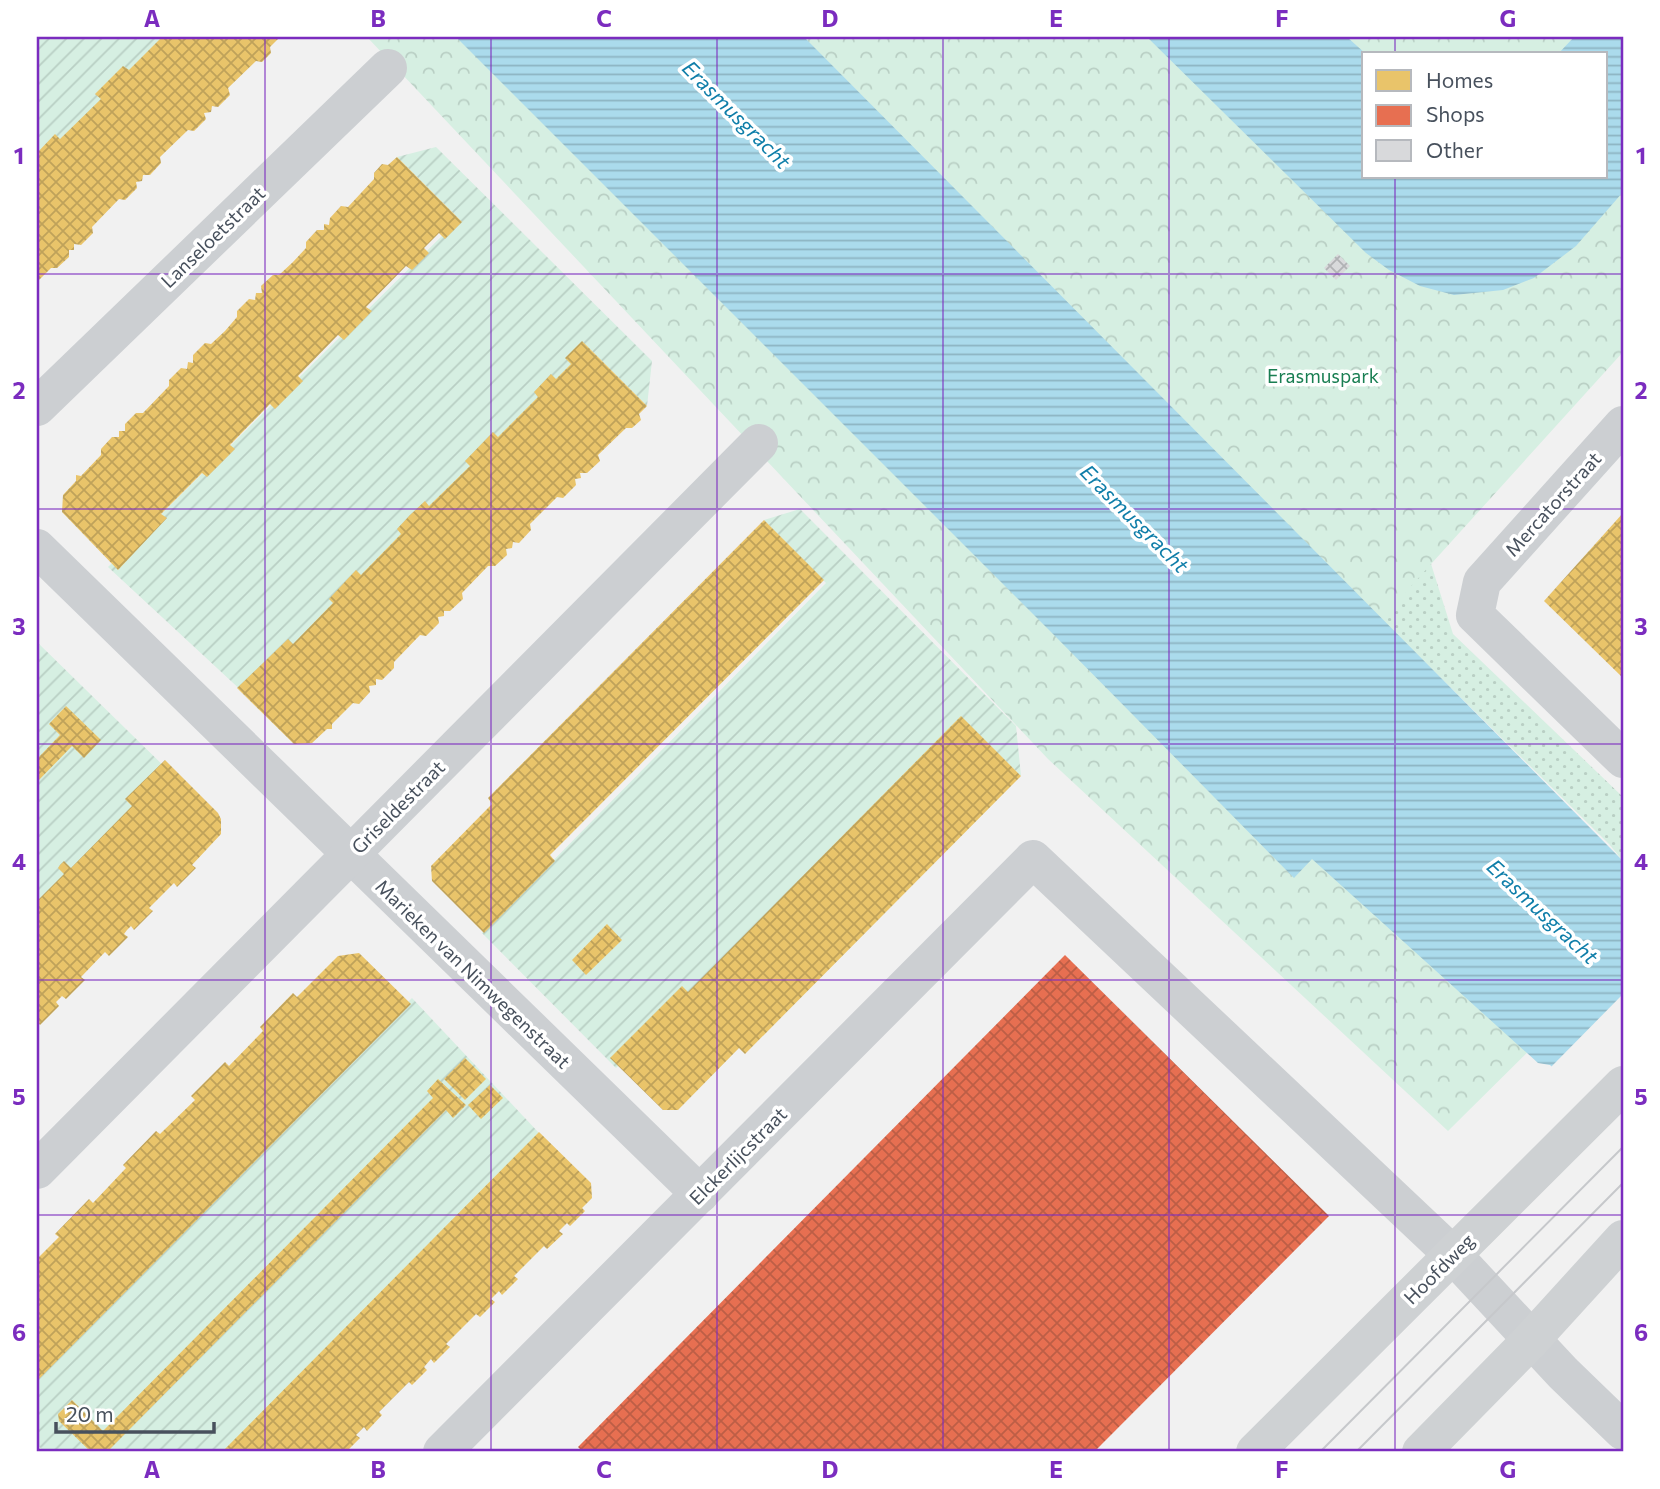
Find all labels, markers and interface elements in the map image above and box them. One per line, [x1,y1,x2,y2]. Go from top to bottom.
text: A [144,4,161,32]
text: B [370,4,386,32]
text: C [596,4,612,32]
text: D [822,4,839,32]
text: E [1049,4,1063,32]
text: F [1275,4,1289,32]
text: G [1500,4,1516,32]
legend [1362,52,1608,178]
water label: Erasmusgracht [678,55,797,173]
text: Homes [1426,67,1493,92]
text: Shops [1426,101,1485,126]
text: Other [1426,137,1483,162]
text: 1 [14,141,24,169]
text: 1 [1636,141,1646,169]
street label: Lanseloetstraat [156,181,270,292]
park label: Erasmuspark [1267,364,1379,387]
text: 2 [12,376,26,404]
text: 2 [1634,376,1648,404]
street label: Mercatorstraat [1500,447,1606,561]
water label: Erasmusgracht [1076,459,1195,577]
text: 3 [12,612,26,640]
text: 3 [1634,612,1648,640]
street label: Griseldestraat [346,755,449,858]
text: 4 [12,847,26,875]
text: 4 [1634,847,1648,875]
water label: Erasmusgracht [1482,853,1604,969]
street label: Marieken van Nimwegenstraat [371,874,576,1073]
text: 5 [12,1082,26,1110]
text: 5 [1634,1082,1648,1110]
street label: Elckerlijcstraat [684,1102,791,1209]
street label: Hoofdweg [1399,1229,1479,1309]
text: 6 [12,1318,26,1346]
text: 6 [1634,1318,1648,1346]
scale bar [56,1391,214,1435]
text: 20 m [66,1401,114,1426]
text: A [144,1455,161,1483]
text: B [370,1455,386,1483]
text: C [596,1455,612,1483]
text: D [822,1455,839,1483]
text: E [1049,1455,1063,1483]
text: F [1275,1455,1289,1483]
text: G [1500,1455,1516,1483]

